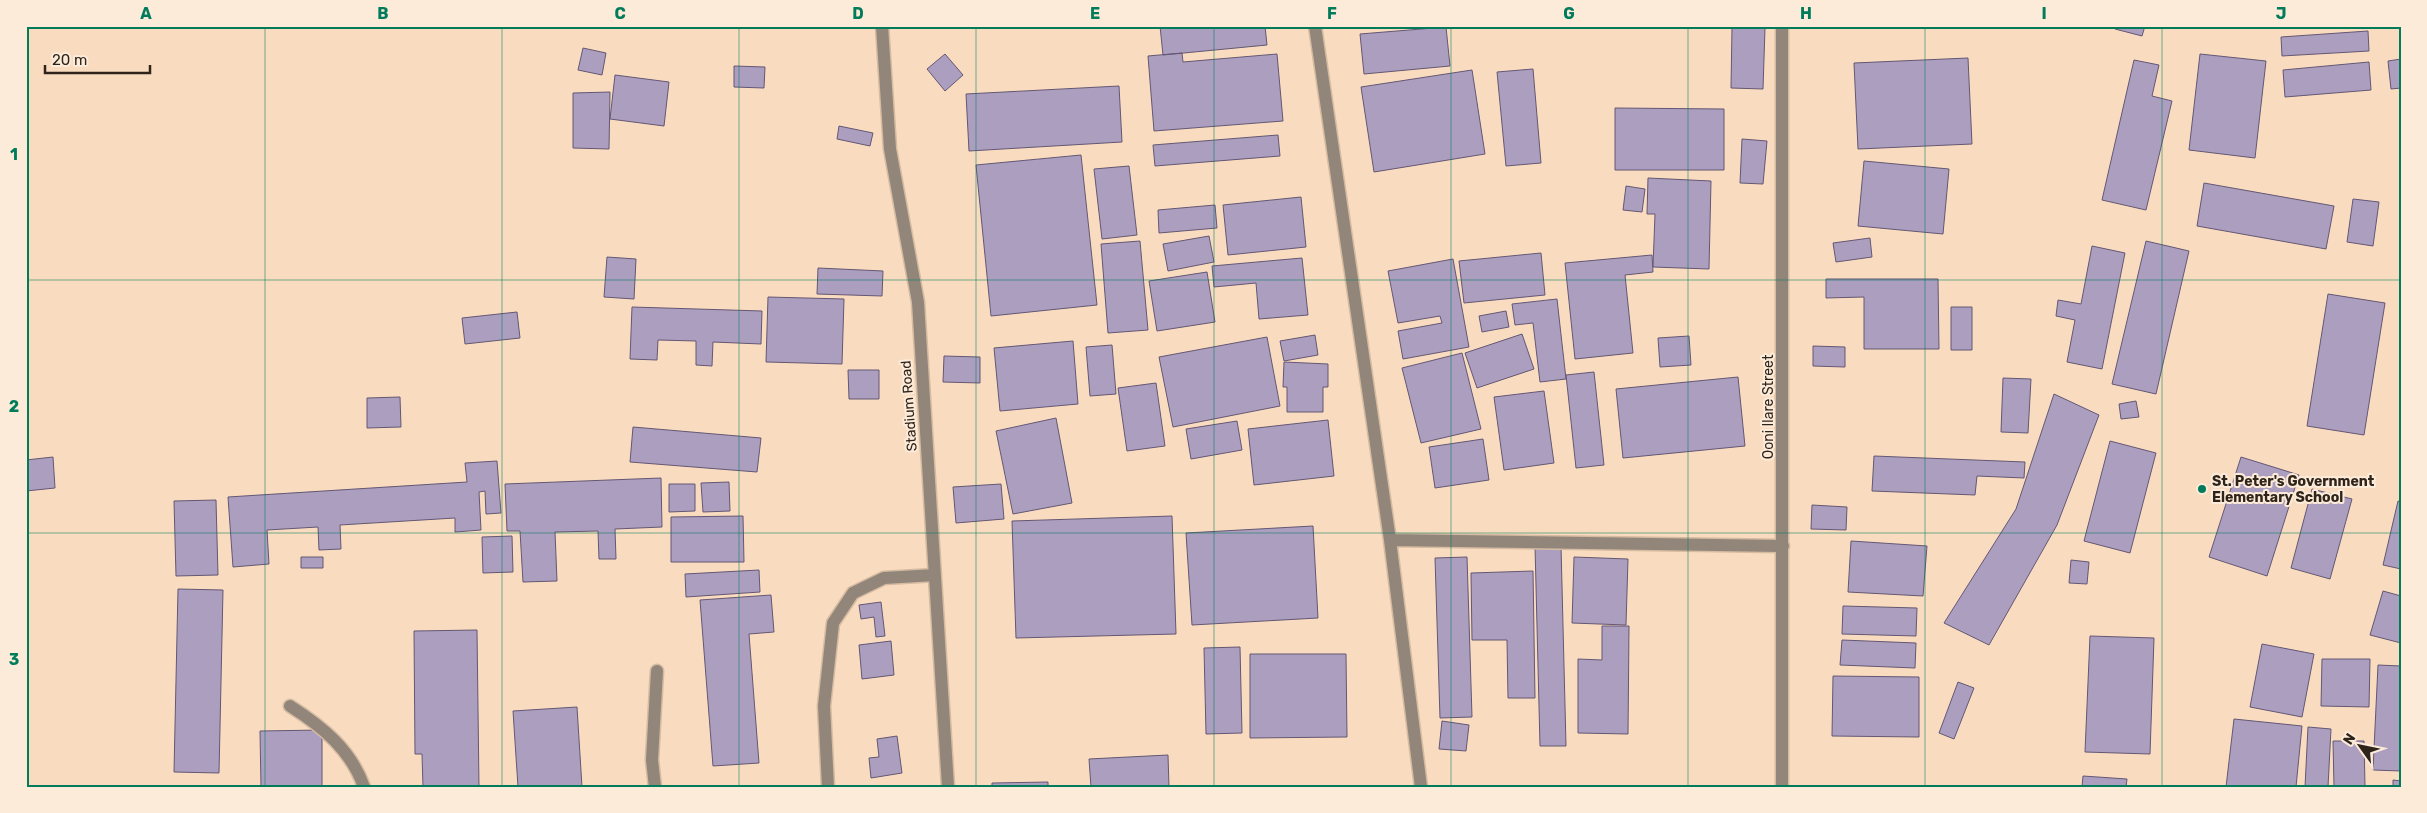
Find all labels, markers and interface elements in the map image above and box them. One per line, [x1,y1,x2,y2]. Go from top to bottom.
text: A [140,4,152,23]
text: B [377,4,389,23]
text: C [614,4,626,23]
text: D [852,4,864,23]
text: E [1090,4,1100,23]
text: F [1327,4,1337,23]
text: G [1563,4,1575,23]
text: H [1800,4,1812,23]
text: I [2041,4,2047,23]
text: J [2276,4,2286,23]
scale bar [45,42,150,74]
text: 20 m [52,51,87,69]
text: 1 [10,145,18,164]
street label: Ooni Ilare Street [1760,354,1777,459]
street label: Stadium Road [897,360,921,452]
text: 2 [9,397,19,416]
place label: St. Peter's Government Elementary School [2212,473,2375,506]
marker: St. Peter's Government Elementary School [2196,483,2208,495]
text: 3 [9,650,19,669]
north arrow [2334,720,2384,770]
text: N [2340,730,2359,748]

